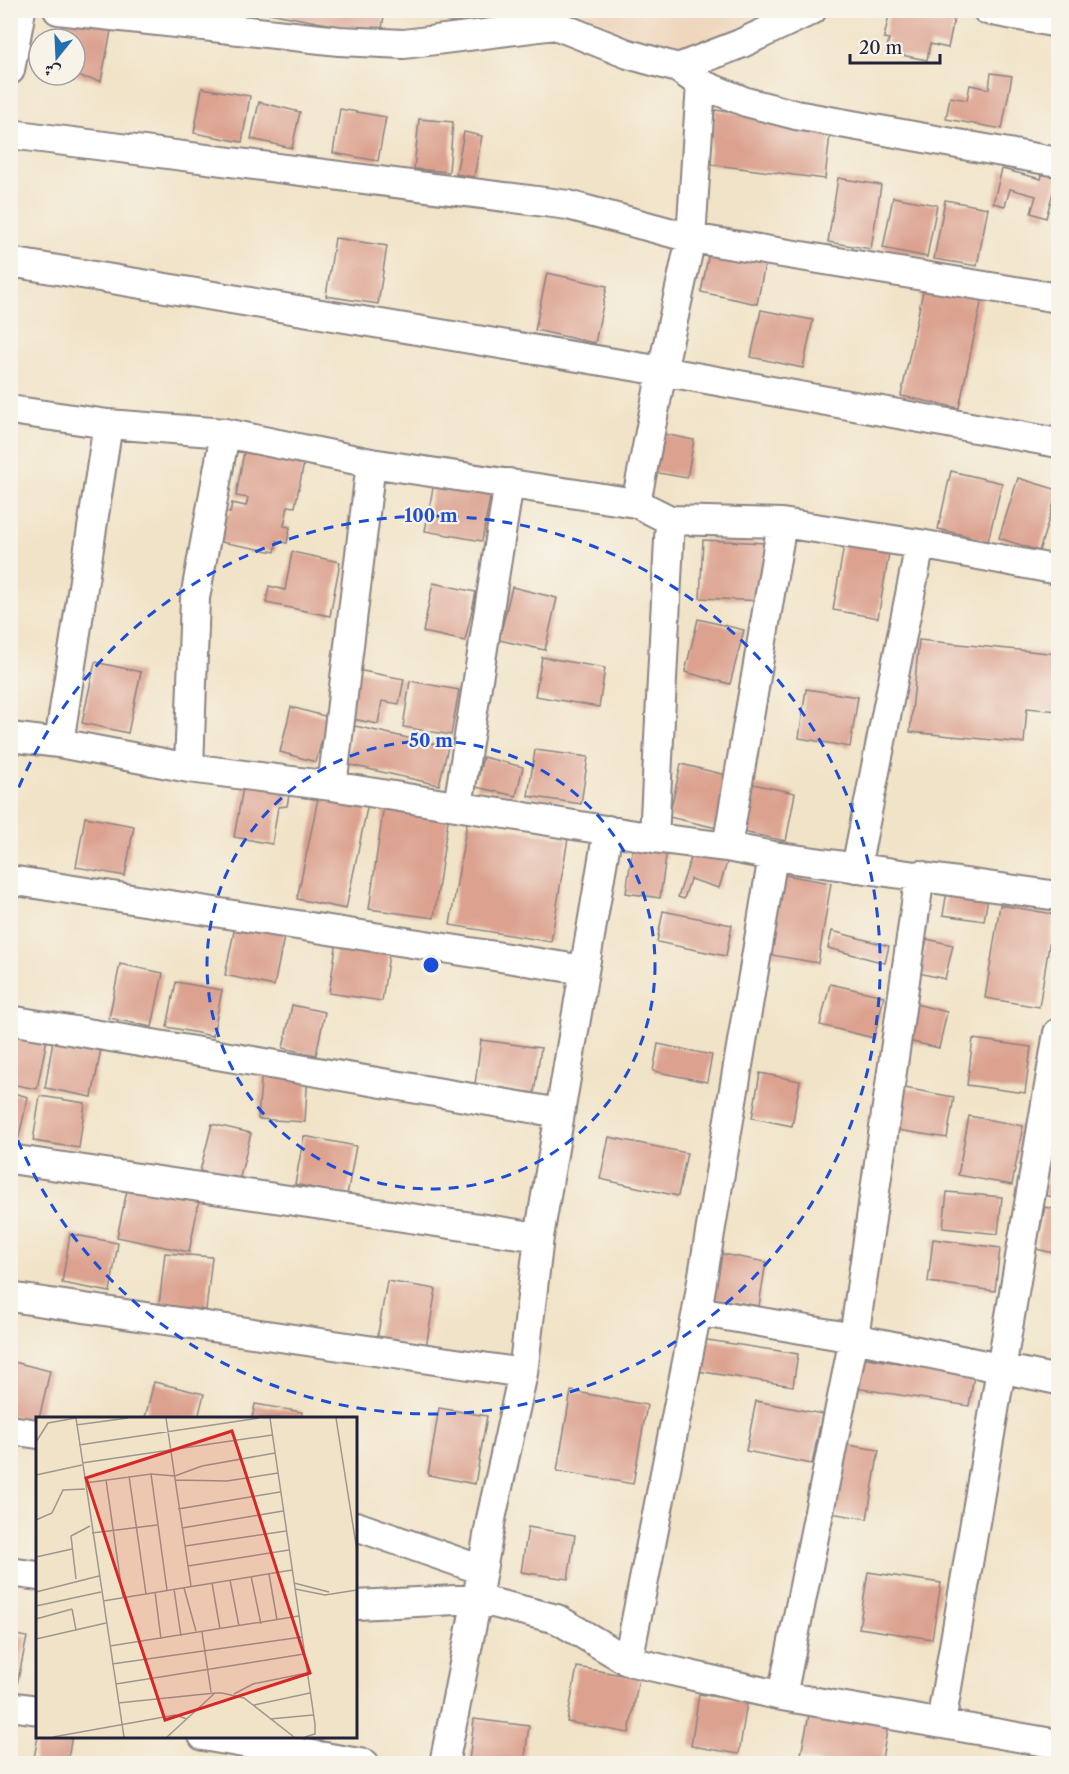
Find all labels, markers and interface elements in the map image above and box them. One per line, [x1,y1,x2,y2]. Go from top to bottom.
north arrow [27,27,87,87]
scale bar [850,27,940,65]
text: 20 m [859,37,903,59]
text: ش [42,59,63,83]
text: 100 m [404,505,458,527]
text: 50 m [409,730,453,752]
centre of rings [421,955,441,975]
inset map [36,1417,357,1738]

